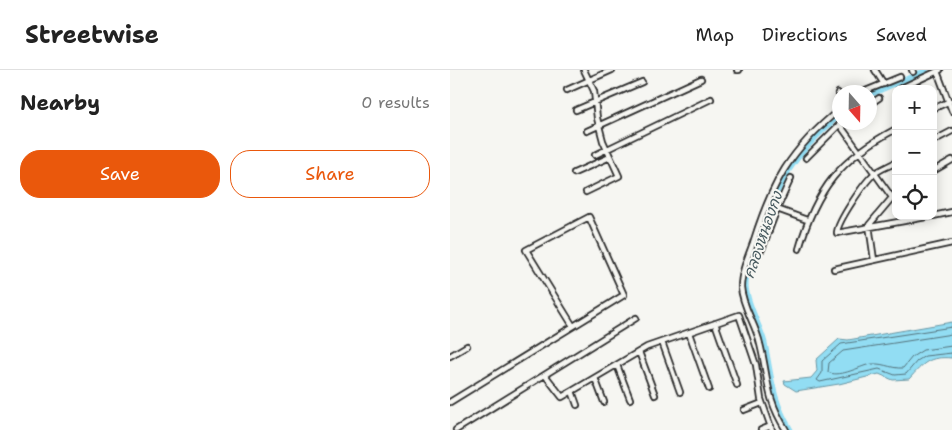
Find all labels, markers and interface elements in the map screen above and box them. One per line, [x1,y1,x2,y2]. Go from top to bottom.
text: Streetwise [25,19,159,51]
text: Map [696,23,734,47]
text: Directions [762,23,848,47]
text: Saved [876,23,927,47]
north arrow [832,85,877,130]
map controls [892,85,937,220]
button: + [892,85,937,130]
text: Nearby [20,89,100,117]
text: 0 results [361,92,430,113]
button: − [892,130,937,175]
button: Save [20,150,220,198]
button: Share [230,150,430,198]
button: locate [892,175,937,220]
water label: คลองหนองกง [739,188,788,281]

